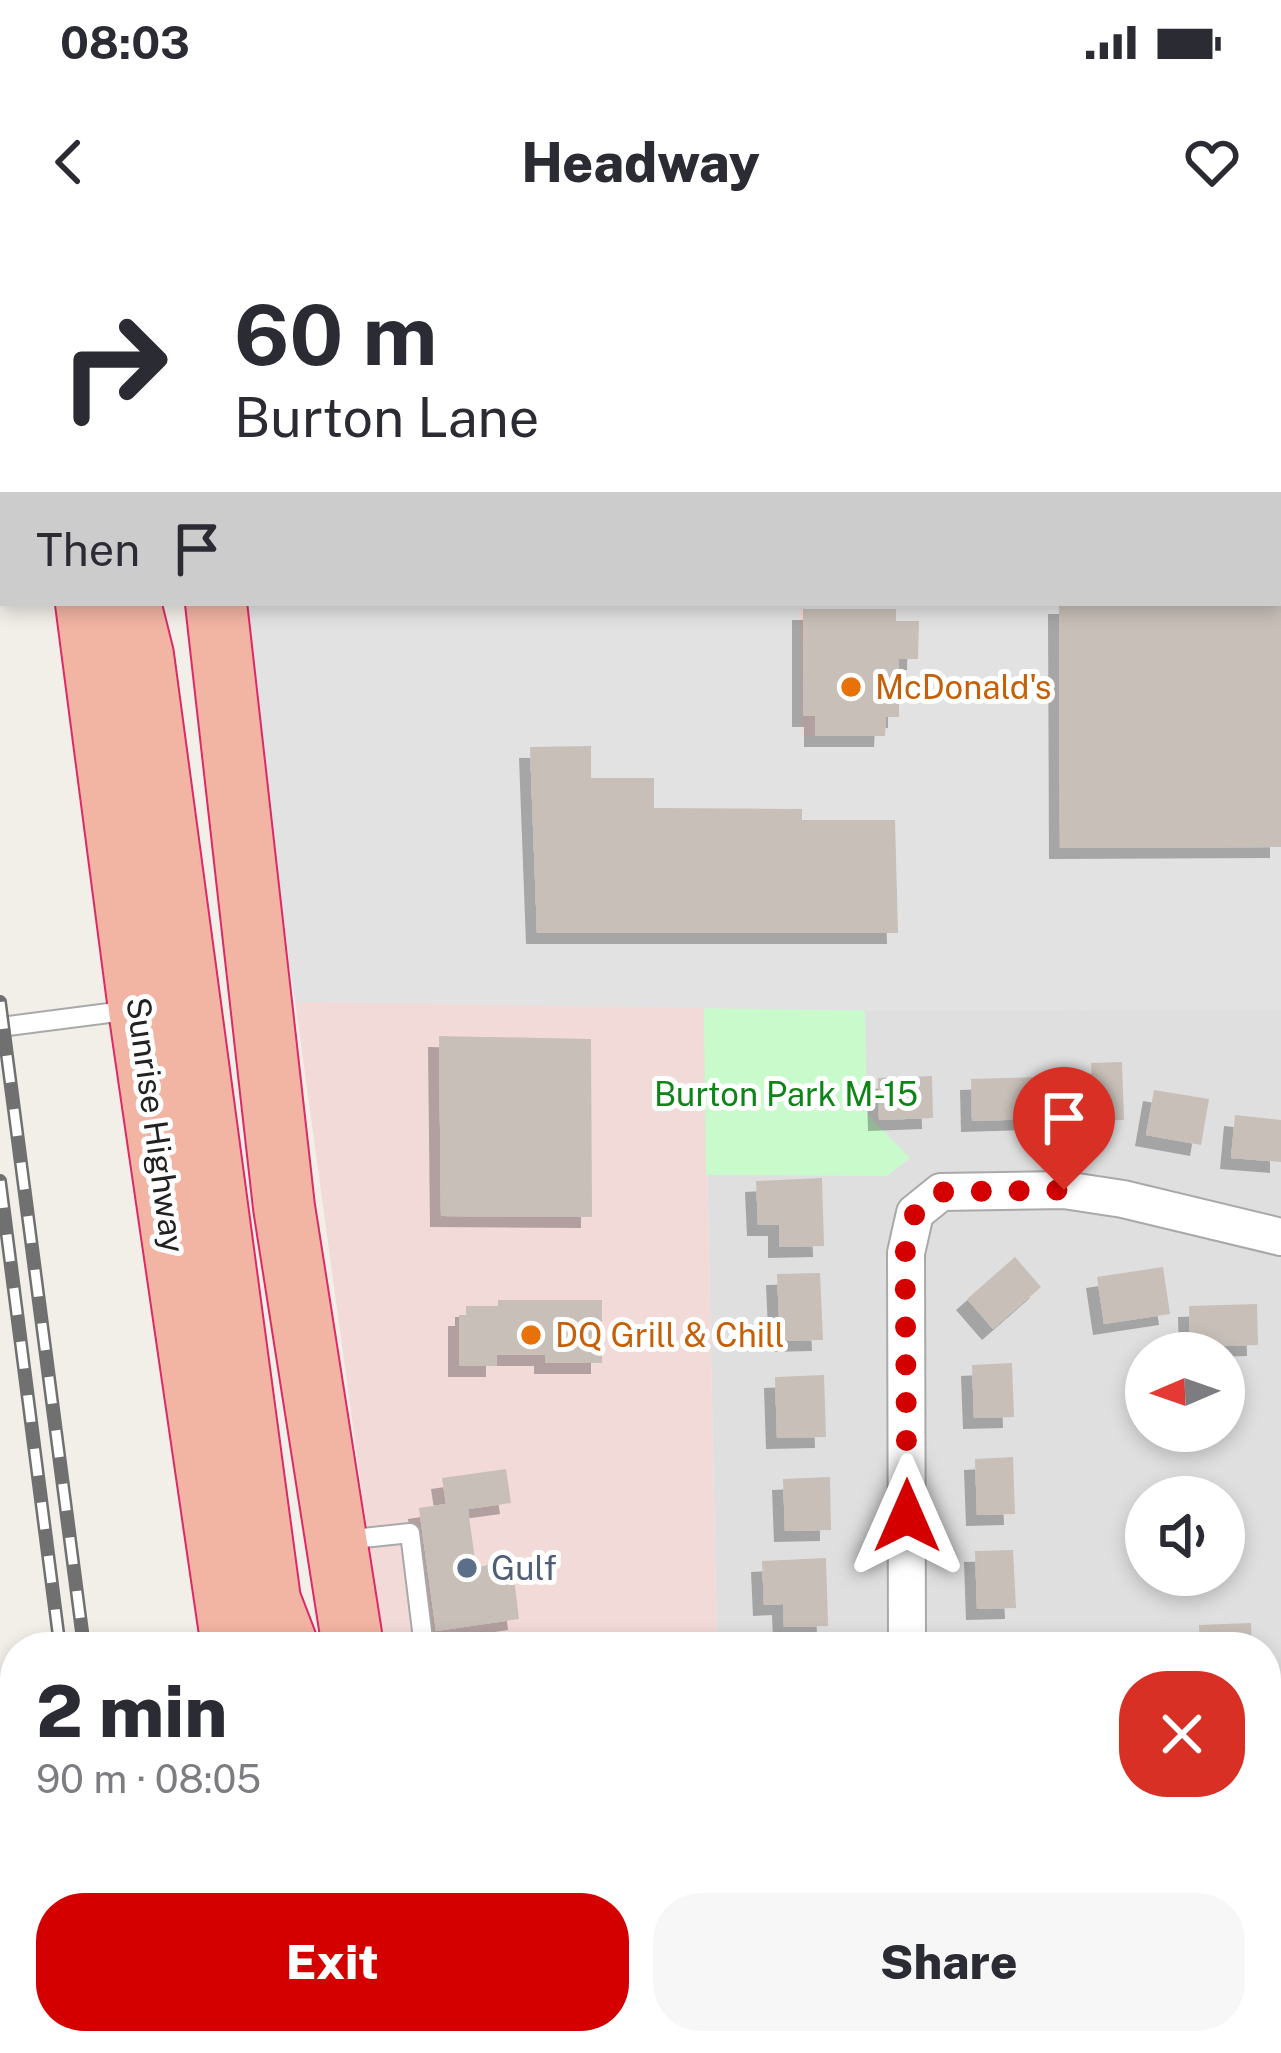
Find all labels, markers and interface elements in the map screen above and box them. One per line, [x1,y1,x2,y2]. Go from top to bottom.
text: 08:03 [60,16,190,69]
icon: back [36,129,102,195]
icon: heart [1179,129,1245,195]
text: Headway [521,131,760,194]
text: 60 m [234,285,438,384]
icon: right [36,288,192,444]
text: Burton Lane [234,386,539,449]
icon: arrive [164,516,230,582]
text: Then [36,523,140,576]
place label: McDonald's [875,668,1051,706]
marker: McDonald's [838,674,864,700]
street label: Sunrise Highway [119,995,193,1255]
pin [1013,1067,1115,1190]
park label: Burton Park M-15 [654,1075,918,1113]
icon: arrive [1031,1085,1097,1151]
place label: DQ Grill & Chill [555,1316,785,1354]
marker: DQ Grill & Chill [518,1322,544,1348]
north arrow [1125,1332,1245,1452]
map controls [1125,1332,1245,1596]
position arrow [844,1453,970,1579]
button: sound [1125,1476,1245,1596]
place label: Gulf [491,1549,557,1587]
marker: Gulf [454,1555,480,1581]
text: 2 min [36,1669,227,1753]
button: close [1119,1671,1245,1797]
text: 90 m · 08:05 [36,1756,261,1802]
button: Exit [36,1893,629,2031]
button: Share [653,1893,1245,2031]

